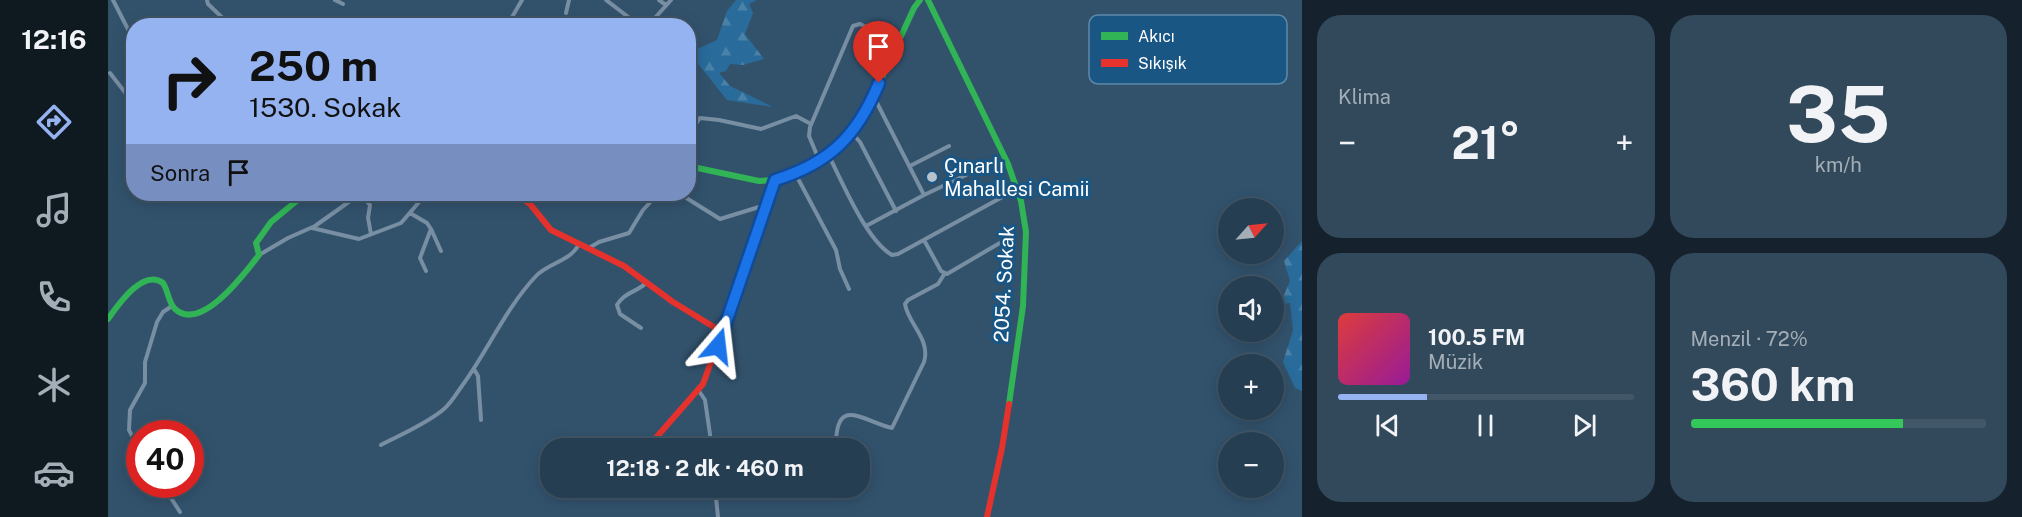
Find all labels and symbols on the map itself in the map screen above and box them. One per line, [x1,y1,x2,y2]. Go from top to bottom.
legend [1089,15,1287,84]
pin [853,21,904,83]
text: Akıcı [1138,27,1175,46]
text: Sıkışık [1138,54,1187,73]
place label: Çınarlı Mahallesi Camii [944,154,1089,201]
marker: Çınarlı Mahallesi Camii [925,170,939,184]
north arrow [1218,198,1284,264]
street label: 2054. Sokak [989,225,1019,343]
position arrow [686,314,750,378]
speed limit sign: 40 [126,420,204,498]

